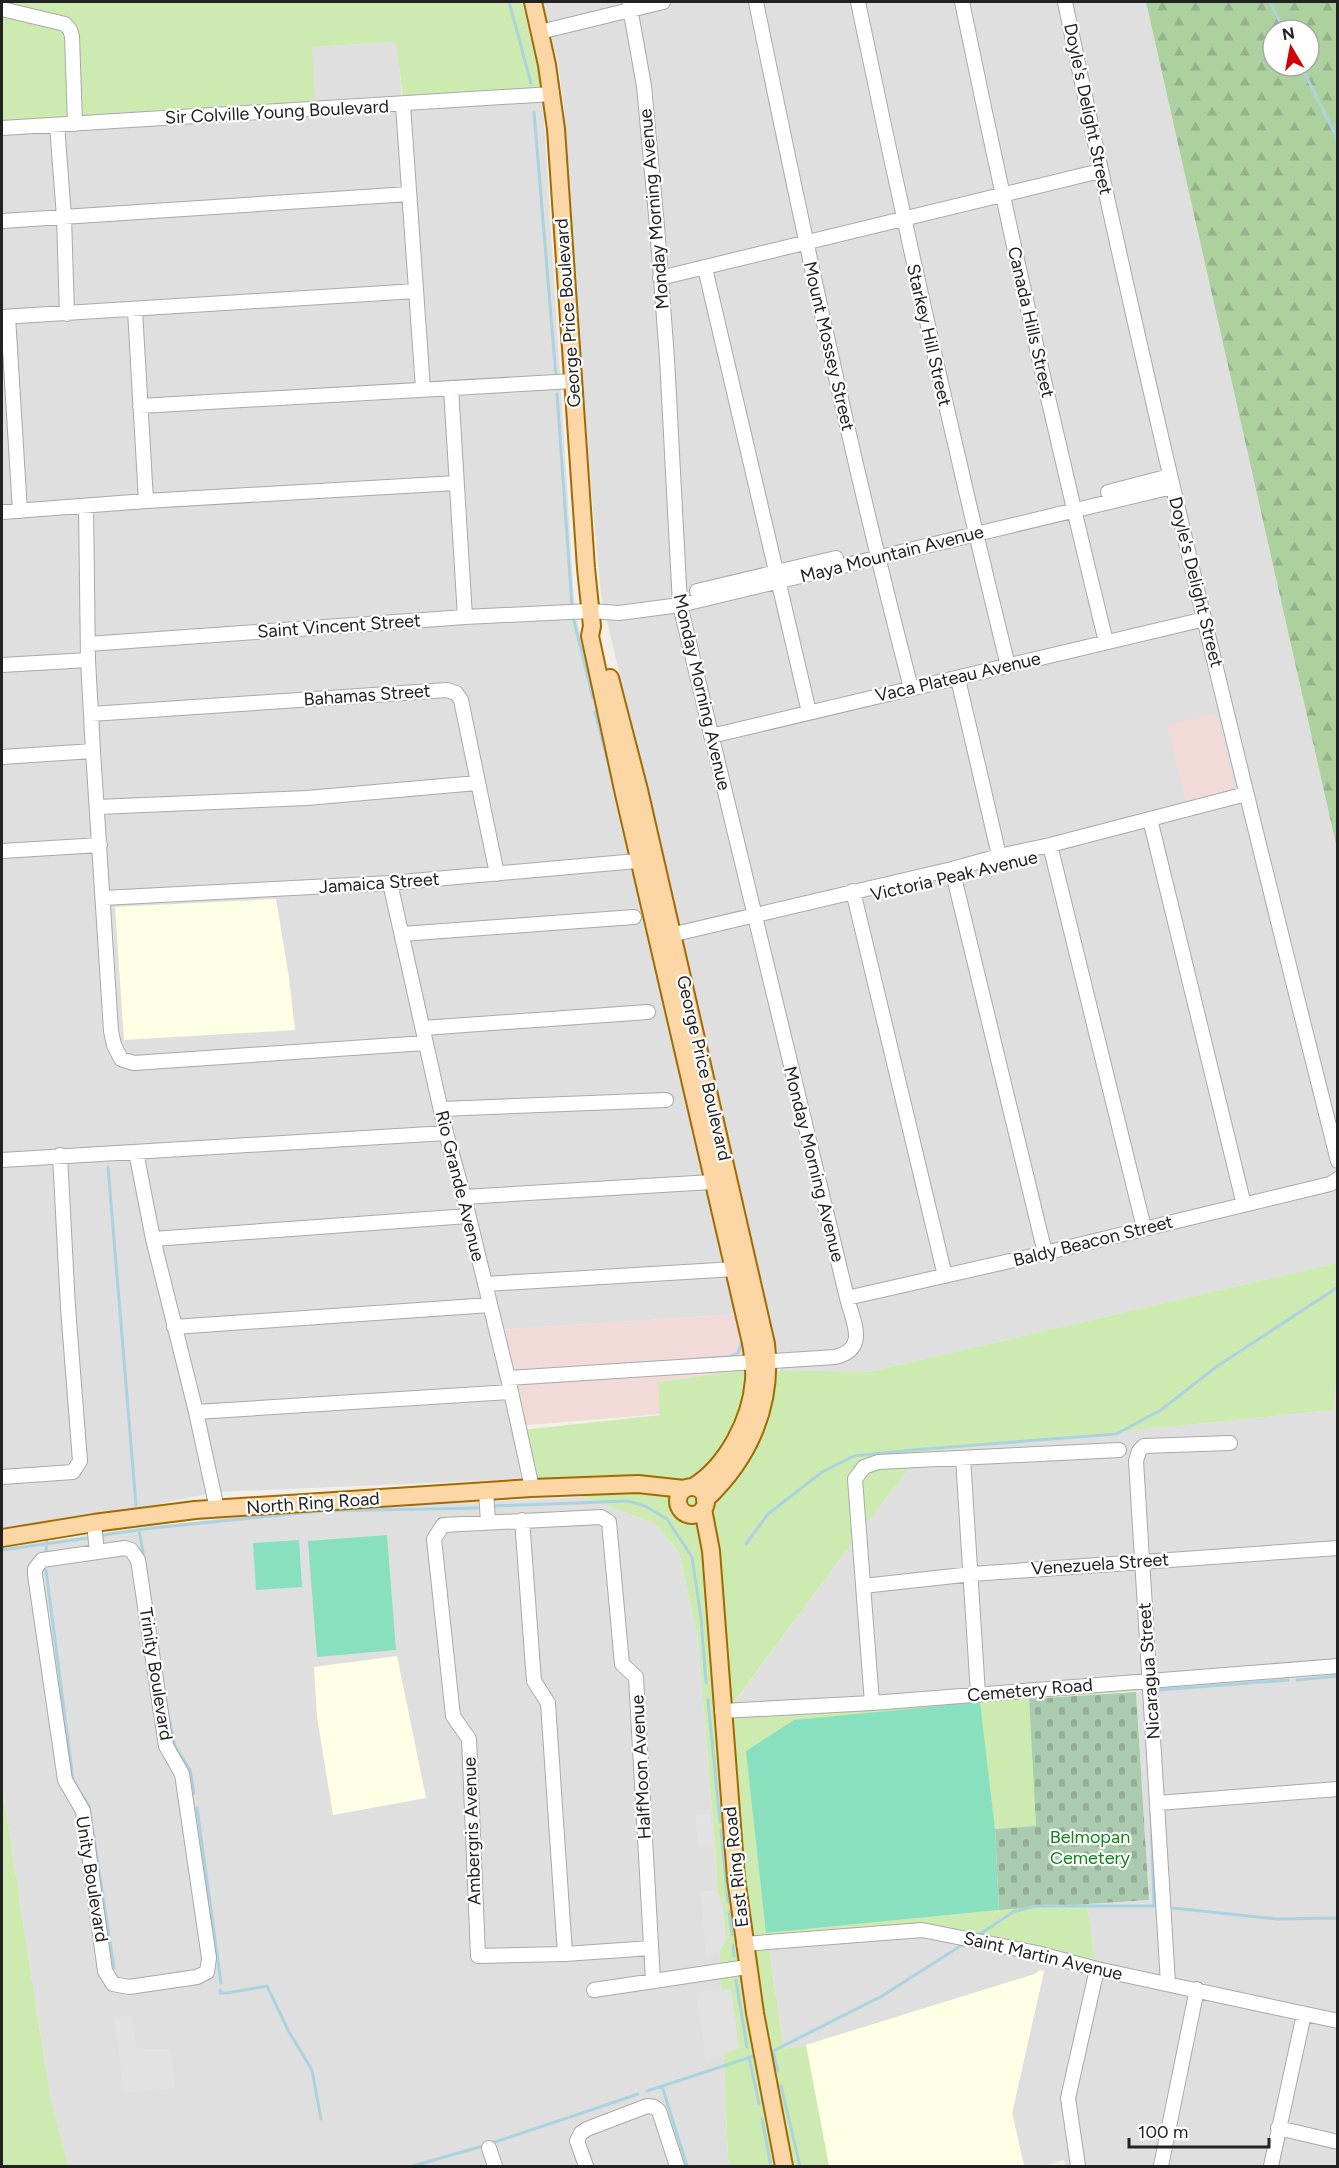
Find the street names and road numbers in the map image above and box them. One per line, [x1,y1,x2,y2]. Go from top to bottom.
street label: Doyle's Delight Street [1059,21,1117,197]
street label: Sir Colville Young Boulevard [164,95,390,129]
street label: Monday Morning Avenue [634,108,674,310]
street label: George Price Boulevard [550,218,586,408]
street label: Canada Hills Street [1003,244,1059,400]
street label: Mount Mossey Street [799,259,859,433]
street label: Starkey Hill Street [902,262,956,409]
street label: Doyle's Delight Street [1164,494,1228,670]
street label: Maya Mountain Avenue [798,520,986,587]
street label: Monday Morning Avenue [669,592,735,793]
street label: Saint Vincent Street [257,609,422,643]
street label: Vaca Plateau Avenue [873,647,1043,707]
street label: Bahamas Street [303,680,431,710]
street label: Victoria Peak Avenue [868,846,1040,906]
street label: Jamaica Street [318,868,440,898]
street label: George Price Boulevard [672,973,736,1163]
street label: Monday Morning Avenue [779,1064,849,1264]
street label: Rio Grande Avenue [431,1108,489,1264]
street label: Baldy Beacon Street [1011,1210,1175,1271]
street label: North Ring Road [246,1487,380,1519]
street label: Venezuela Street [1030,1548,1170,1580]
street label: Nicaragua Street [1133,1602,1165,1740]
street label: Trinity Boulevard [135,1606,177,1742]
street label: Cemetery Road [966,1674,1094,1706]
street label: HalfMoon Avenue [626,1694,656,1840]
street label: Ambergris Avenue [458,1756,486,1906]
street label: East Ring Road [719,1805,753,1929]
street label: Unity Boulevard [71,1814,113,1944]
street label: Saint Martin Avenue [961,1927,1125,1985]

